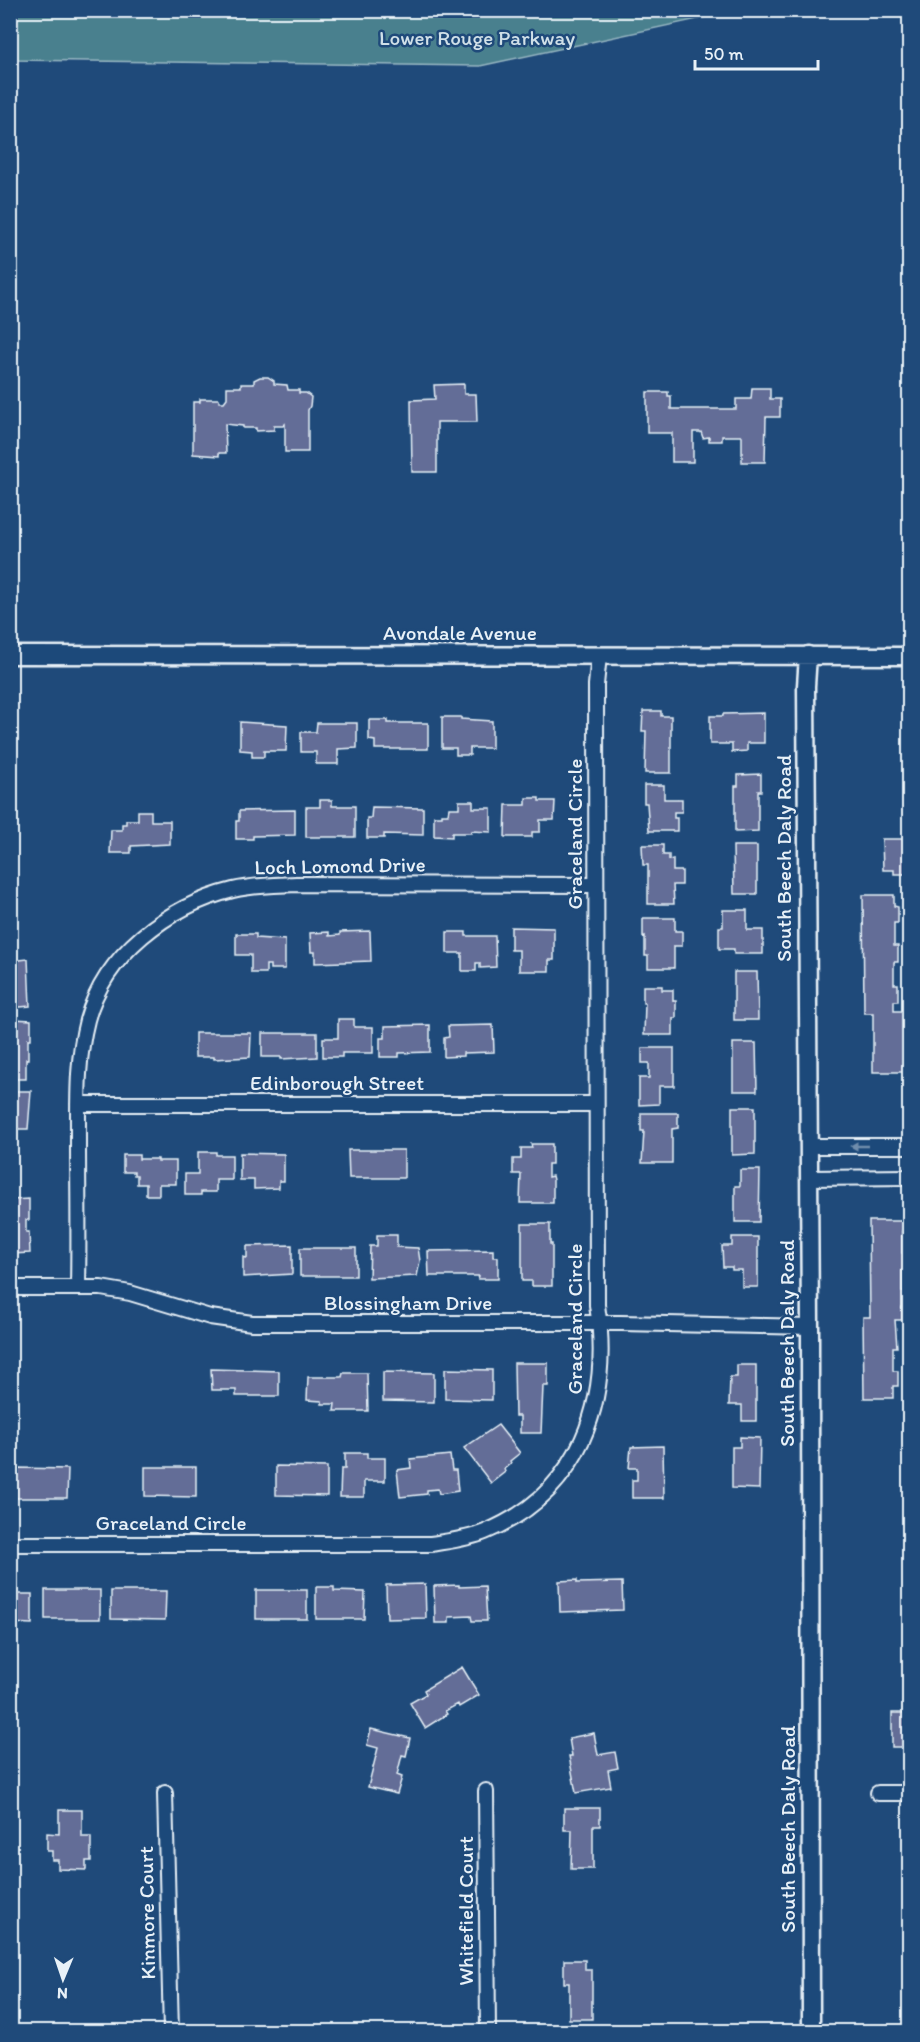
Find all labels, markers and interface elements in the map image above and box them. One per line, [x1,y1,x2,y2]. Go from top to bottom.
park label: Lower Rouge Parkway [379,25,575,50]
scale bar [695,33,818,71]
text: 50 m [704,43,744,65]
street label: Avondale Avenue [383,620,537,645]
street label: South Beech Daly Road [771,754,796,962]
street label: Graceland Circle [562,759,587,909]
street label: Loch Lomond Drive [254,852,426,879]
street label: Edinborough Street [250,1070,424,1095]
one-way arrow [850,1141,869,1151]
street label: South Beech Daly Road [774,1239,799,1447]
street label: Graceland Circle [562,1244,587,1394]
street label: Blossingham Drive [324,1290,492,1315]
street label: Graceland Circle [96,1510,246,1535]
street label: South Beech Daly Road [775,1725,800,1933]
street label: Whitefield Court [453,1836,478,1986]
street label: Kinmore Court [133,1846,160,1980]
north arrow [33,1949,93,2009]
text: N [57,1984,68,2003]

